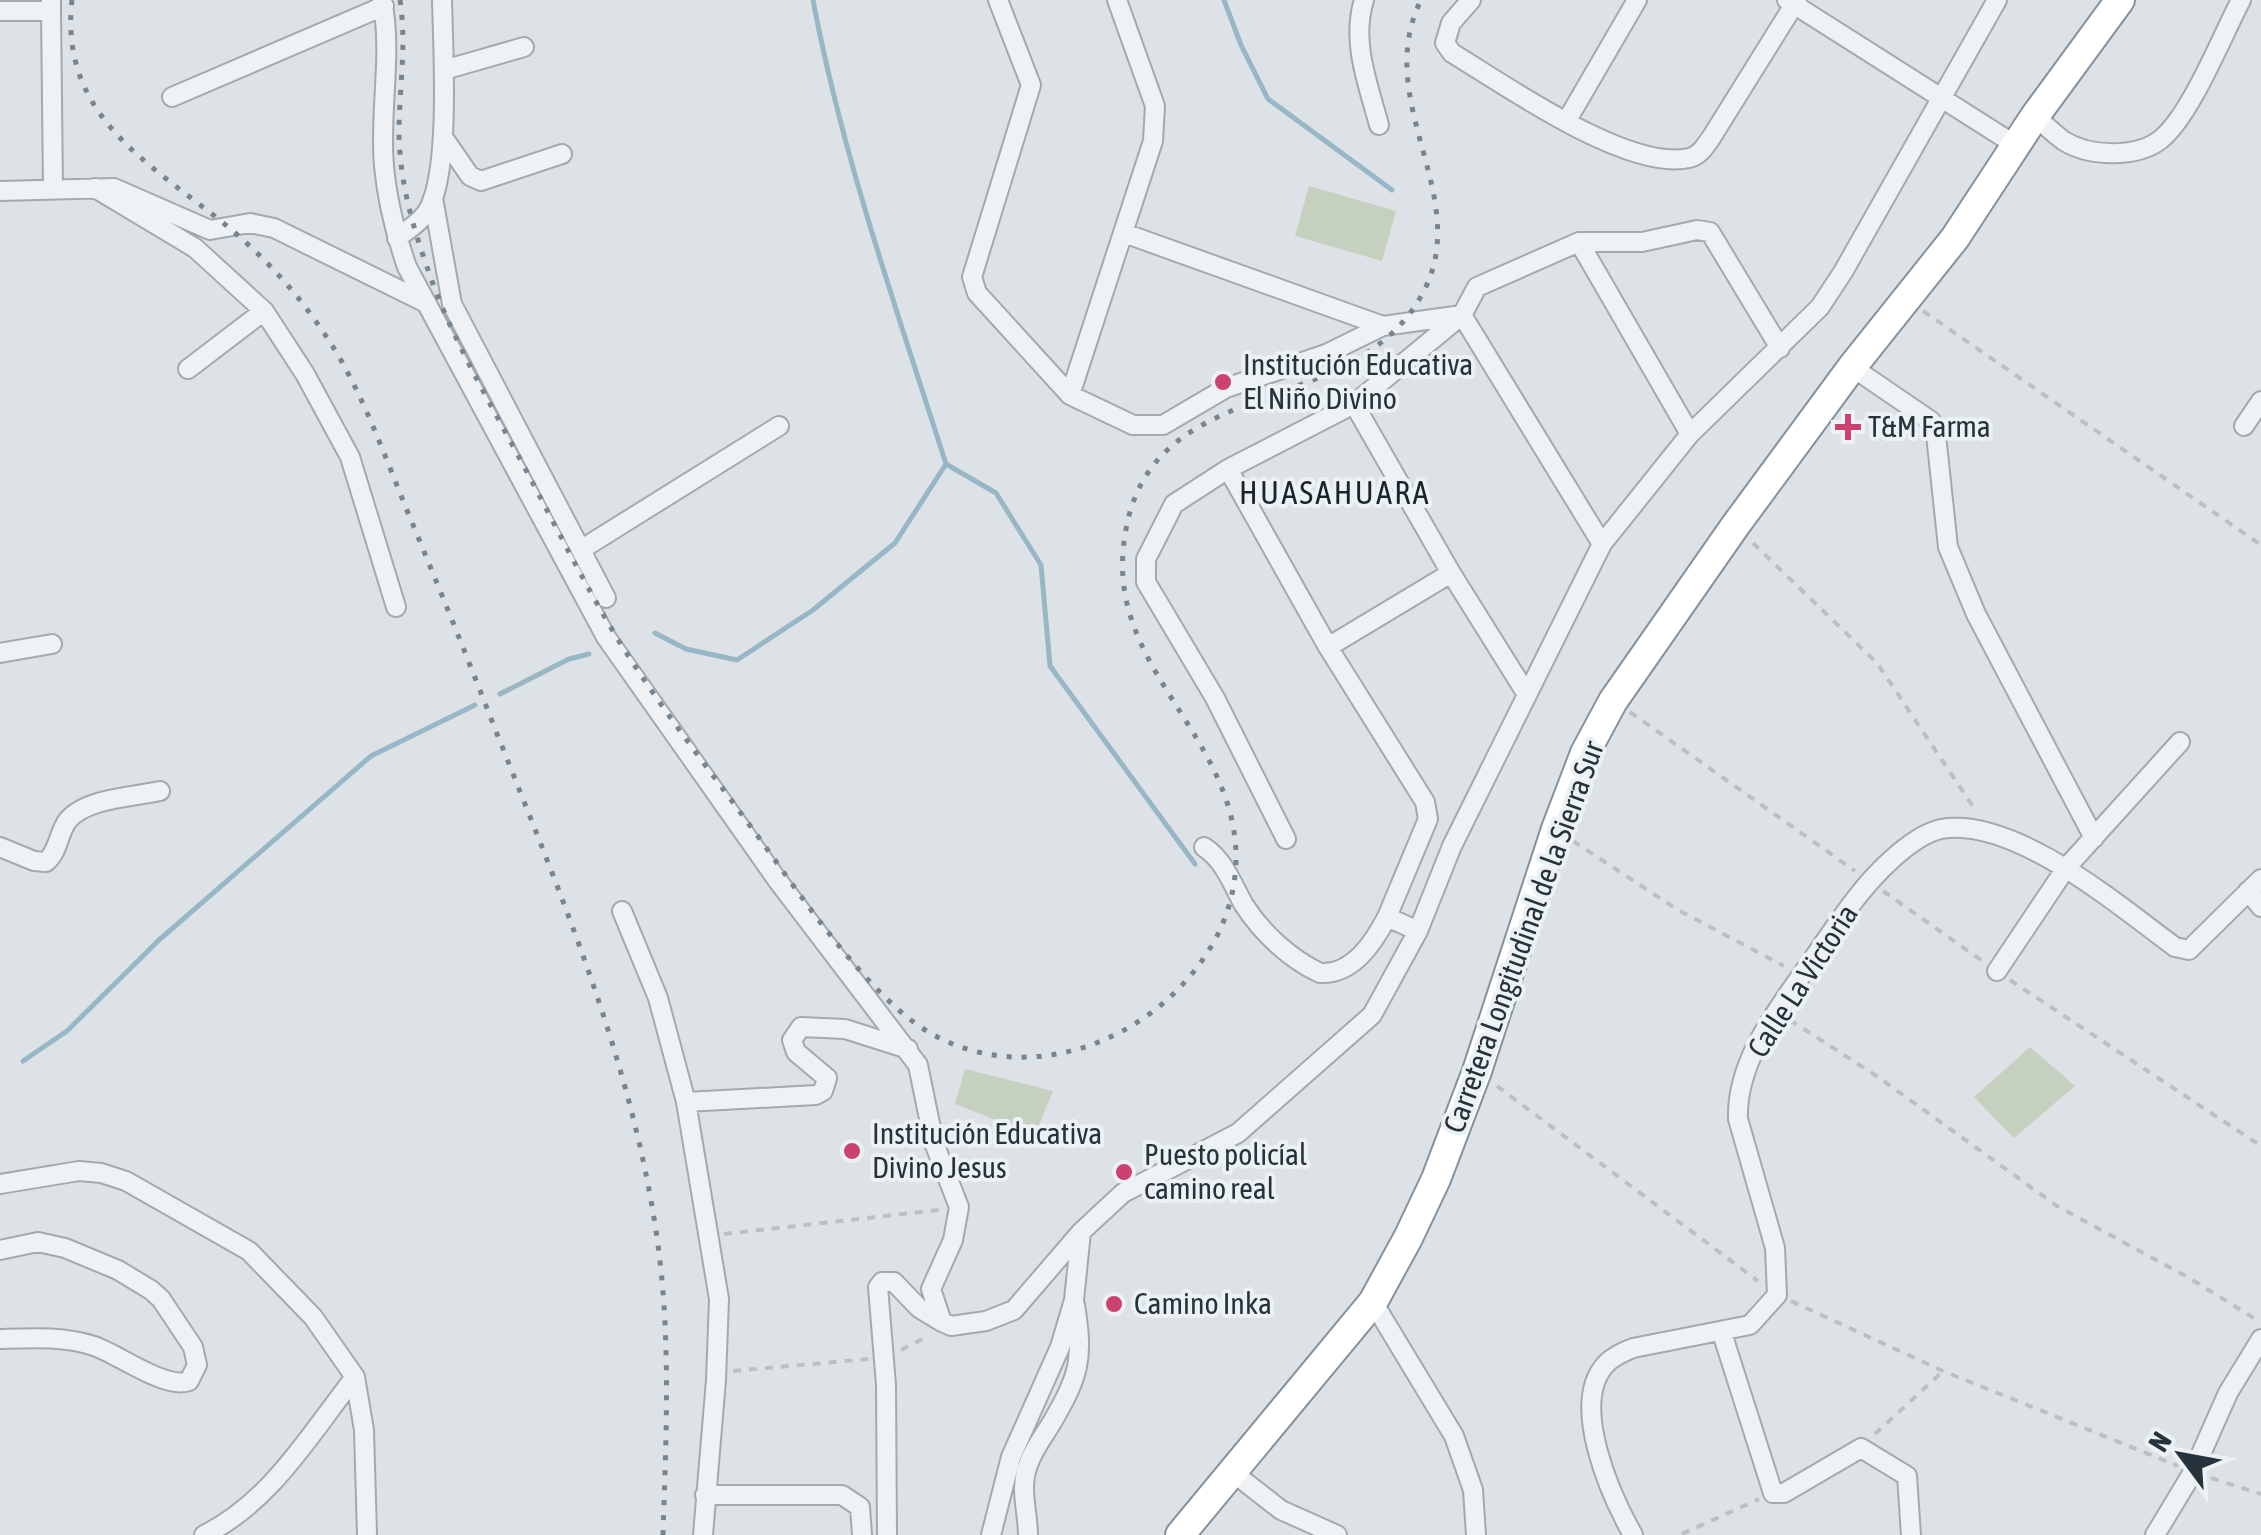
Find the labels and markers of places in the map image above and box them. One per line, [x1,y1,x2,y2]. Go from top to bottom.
place label: Institución Educativa El Niño Divino [1243,347,1473,415]
marker: Institución Educativa El Niño Divino [1212,371,1234,393]
place label: T&M Farma [1868,409,1991,443]
marker: T&M Farma [1837,416,1859,438]
place label: Institución Educativa Divino Jesus [872,1116,1102,1184]
place label: Puesto policíal camino real [1144,1137,1307,1205]
marker: Institución Educativa Divino Jesus [841,1140,863,1162]
marker: Puesto policíal camino real [1113,1161,1135,1183]
place label: Camino Inka [1134,1286,1272,1320]
marker: Camino Inka [1103,1293,1125,1315]

